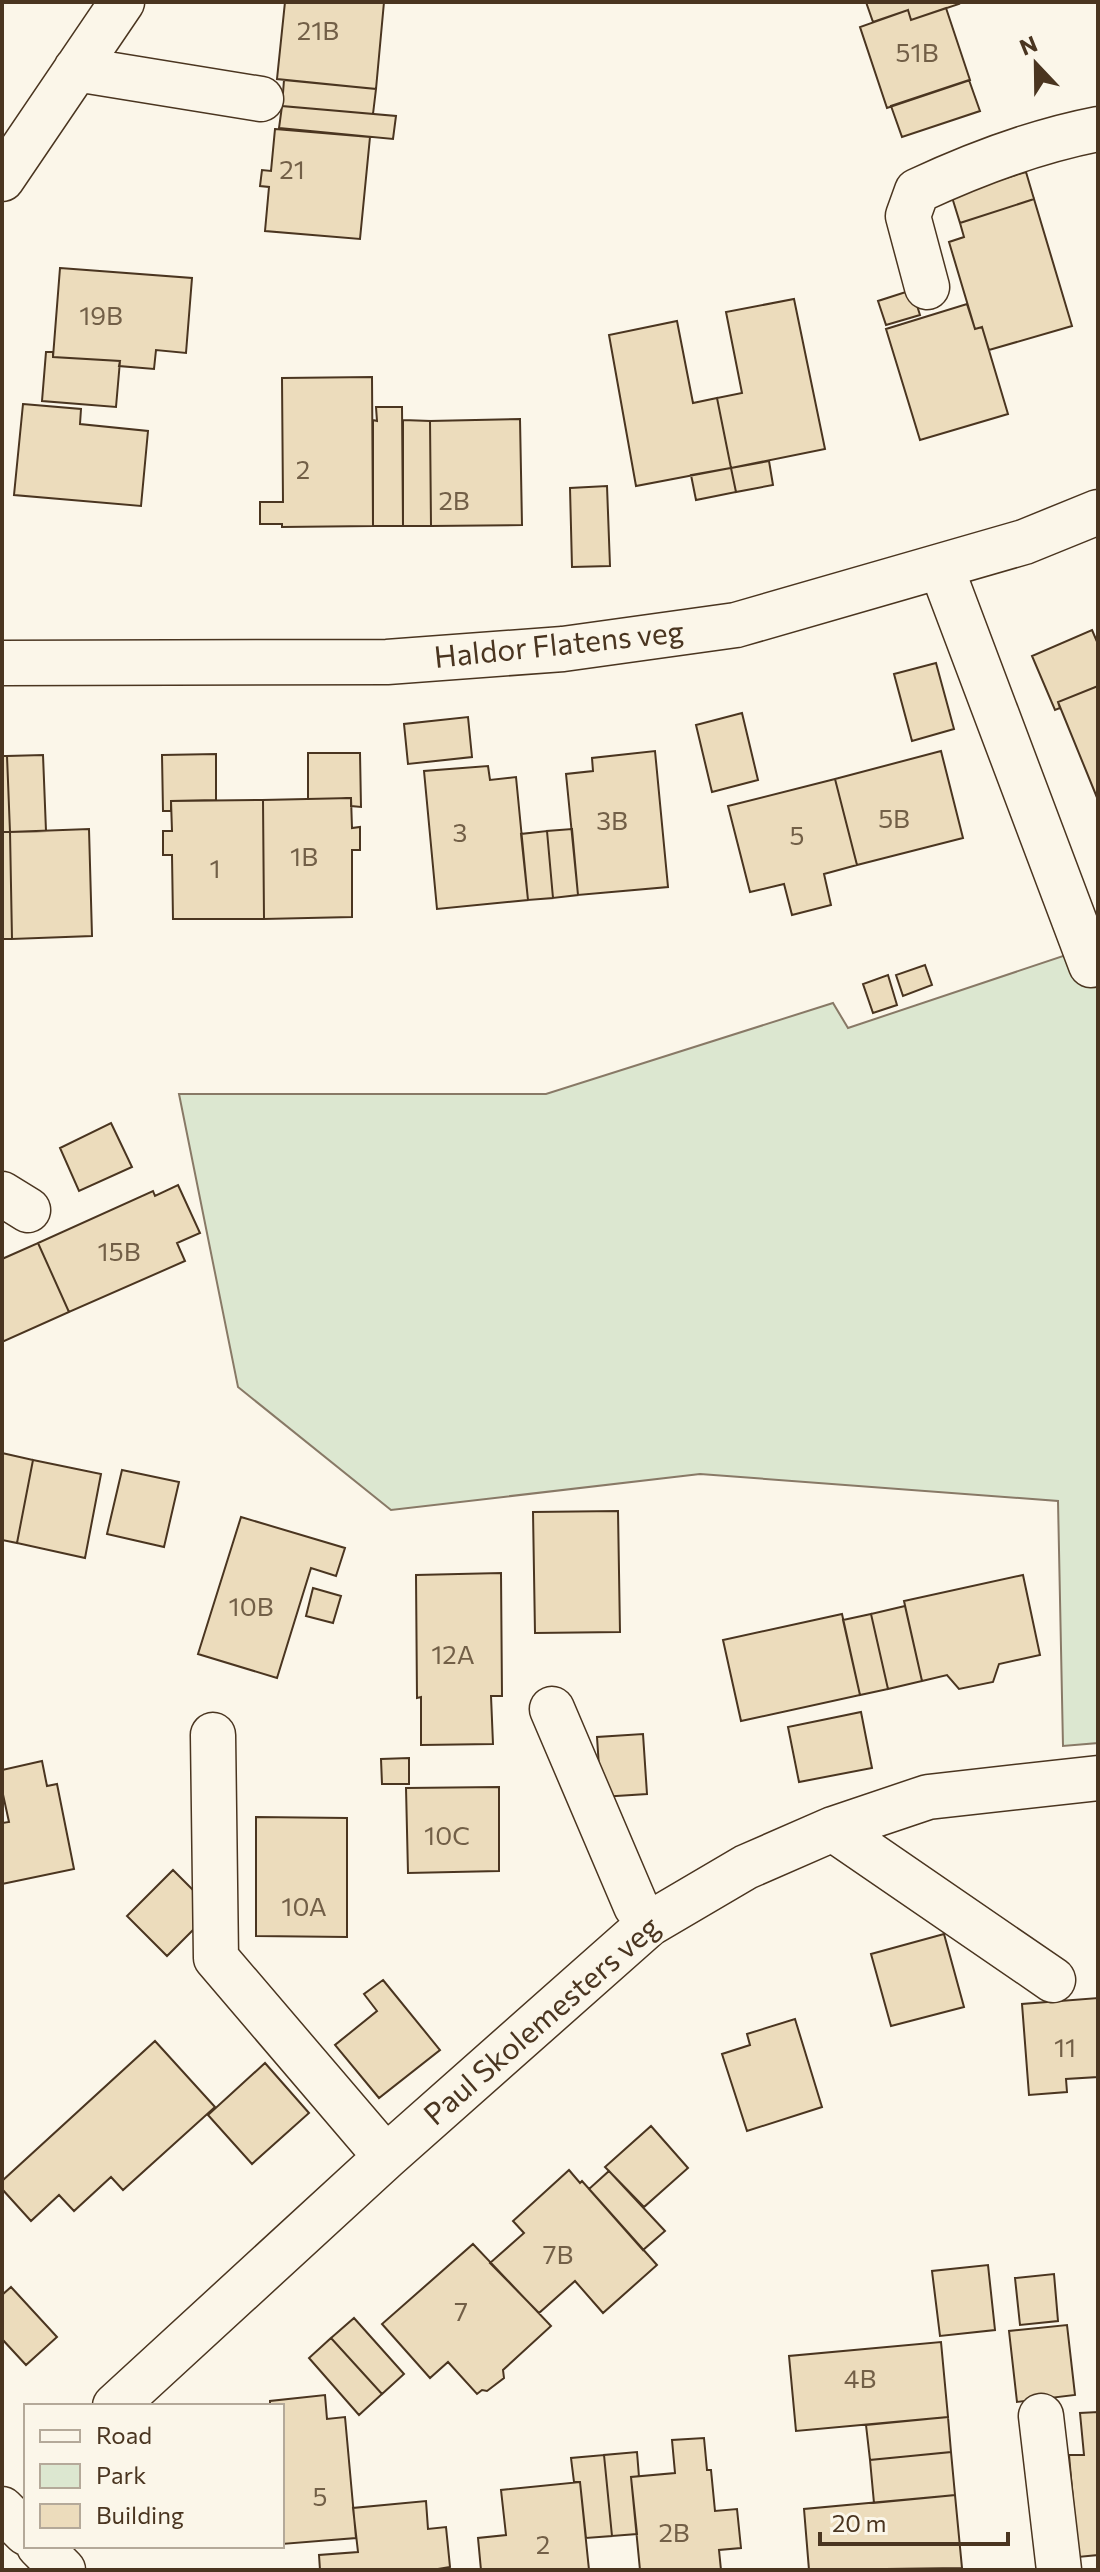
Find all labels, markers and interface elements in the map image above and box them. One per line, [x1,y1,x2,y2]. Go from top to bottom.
house number: 21B [297,14,339,45]
north arrow [996,24,1076,104]
text: N [1016,29,1041,61]
house number: 51B [896,36,938,67]
house number: 21 [279,153,305,184]
house number: 19B [79,299,123,330]
house number: 2 [296,453,310,484]
house number: 2B [438,484,470,515]
street label: Haldor Flatens veg [432,611,685,674]
house number: 5B [878,802,910,833]
house number: 3B [596,804,628,835]
house number: 3 [453,816,467,847]
house number: 5 [790,819,804,850]
house number: 1B [290,840,318,871]
house number: 1 [209,852,221,883]
house number: 15B [98,1235,140,1266]
house number: 10B [229,1590,273,1621]
house number: 12A [431,1638,475,1669]
house number: 10C [424,1819,470,1850]
house number: 10A [281,1890,327,1921]
street label: Paul Skolemesters veg [415,1907,666,2132]
house number: 11 [1054,2031,1076,2062]
house number: 7B [543,2238,573,2269]
house number: 7 [454,2295,468,2326]
house number: 4B [844,2362,876,2393]
legend [24,2404,284,2548]
text: Road [96,2420,152,2449]
text: Park [96,2460,146,2489]
house number: 5 [313,2480,327,2511]
scale bar [820,2496,1008,2546]
text: Building [96,2500,184,2529]
text: 20 m [832,2508,886,2537]
house number: 2B [658,2516,690,2547]
house number: 2 [536,2528,550,2559]

